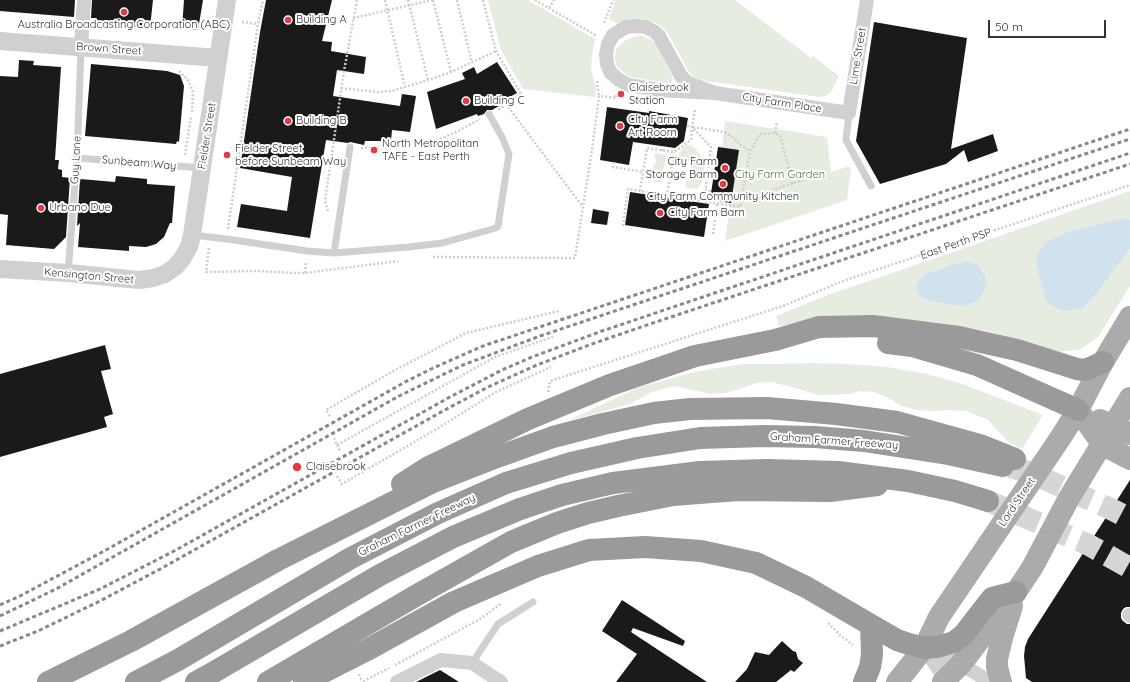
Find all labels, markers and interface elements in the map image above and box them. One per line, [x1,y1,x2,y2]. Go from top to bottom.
marker: Australia Broadcasting Corporation (ABC) [119,7,129,17]
scale bar [990,12,1108,38]
place label: Building A [296,13,347,27]
marker: Building A [283,15,293,25]
place label: Australia Broadcasting Corporation (ABC) [18,18,230,32]
text: 50 m [995,19,1023,34]
street label: Lime Street [847,27,869,85]
street label: Brown Street [76,40,142,58]
place label: Claisebrook Station [629,81,689,107]
marker: Claisebrook Station [616,89,626,99]
street label: City Farm Place [741,90,823,116]
place label: Building C [474,94,525,108]
marker: Building C [461,96,471,106]
street label: Fielder Street [195,102,219,170]
place label: City Farm Art Room [628,113,677,139]
place label: Building B [296,114,347,128]
marker: Building B [283,116,293,126]
marker: City Farm Art Room [615,121,625,131]
street label: Guy Lane [68,136,84,184]
place label: North Metropolitan TAFE - East Perth [382,137,478,163]
place label: Fielder Street before Sunbeam Way [235,142,346,168]
marker: North Metropolitan TAFE - East Perth [369,145,379,155]
marker: Fielder Street before Sunbeam Way [222,150,232,160]
street label: Sunbeam Way [101,153,177,173]
place label: City Farm Storage Barm [646,155,717,181]
marker: City Farm Storage Barm [720,163,730,173]
park label: City Farm Garden [735,168,825,182]
marker: City Farm Community Kitchen [718,179,728,189]
place label: City Farm Community Kitchen [647,190,799,204]
place label: Urbano Due [49,201,111,215]
marker: Urbano Due [36,203,46,213]
place label: City Farm Barn [668,206,745,220]
marker: City Farm Barn [655,208,665,218]
street label: East Perth PSP [919,226,993,262]
street label: Kensington Street [43,265,135,287]
street label: Graham Farmer Freeway [769,430,899,452]
place label: Claisebrook [306,460,366,474]
marker: Claisebrook [291,461,303,473]
street label: Lord Street [996,475,1038,529]
street label: Graham Farmer Freeway [356,491,478,559]

